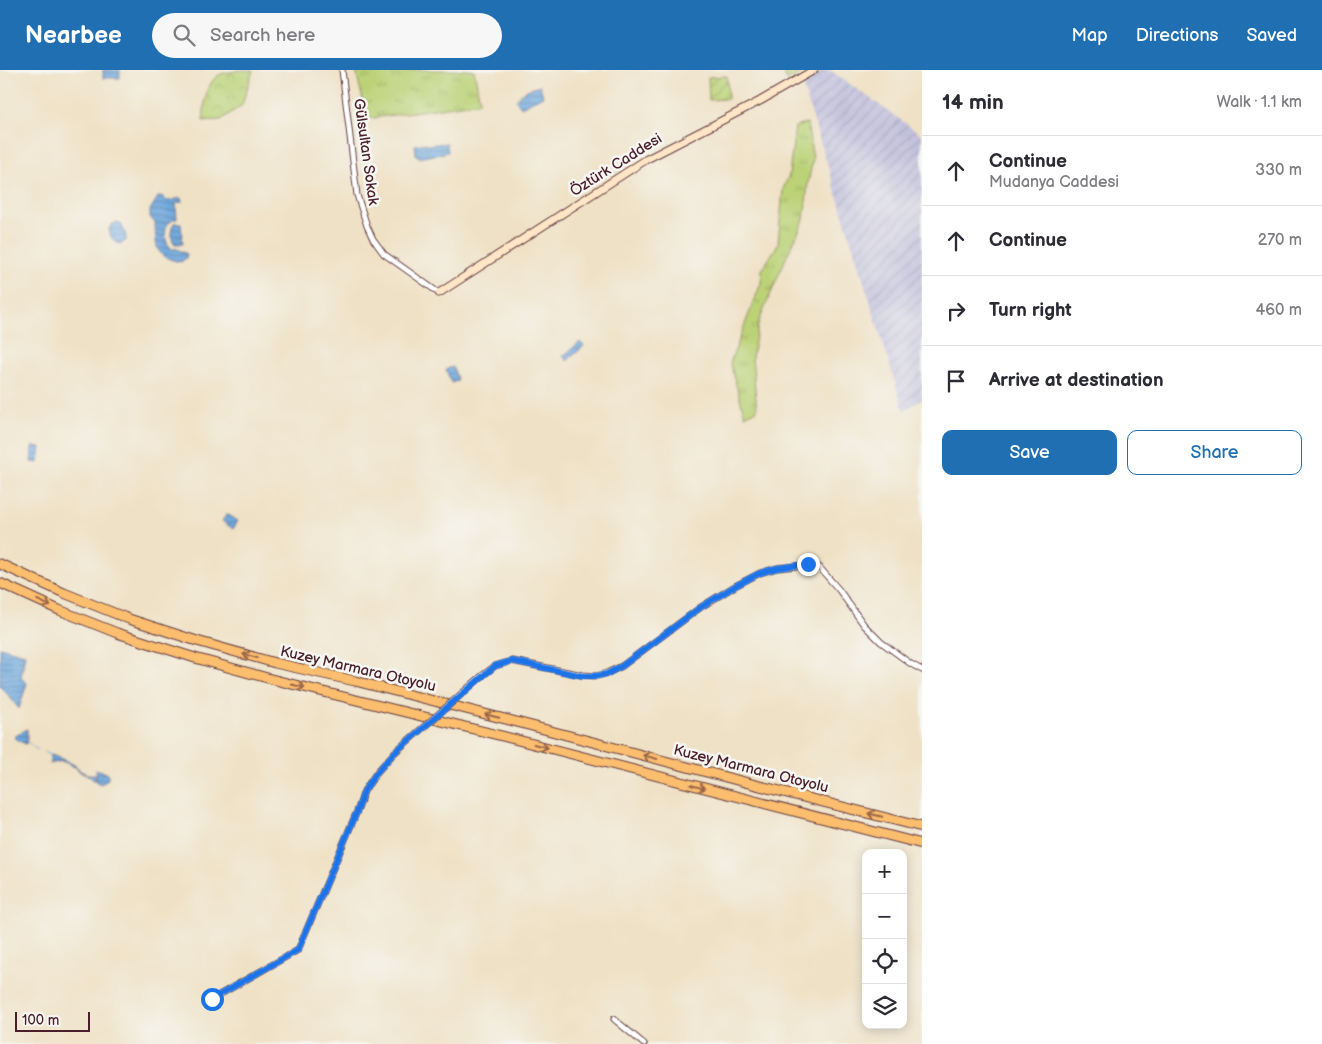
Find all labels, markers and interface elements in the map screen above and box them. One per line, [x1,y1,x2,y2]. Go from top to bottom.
search box [152,13,502,58]
text: Nearbee [25,21,122,50]
icon: search [170,21,198,49]
text: Search here [210,24,315,47]
text: Map [1072,25,1108,46]
text: Directions [1136,25,1218,46]
text: Saved [1246,25,1297,46]
text: 14 min [942,90,1004,115]
text: Walk · 1.1 km [1217,93,1302,112]
street label: Gülsultan Sokak [349,97,383,207]
street label: Öztürk Caddesi [566,129,666,201]
text: Continue [989,150,1067,173]
icon: ahead [942,157,970,185]
text: 330 m [1255,161,1302,180]
text: Mudanya Caddesi [989,173,1119,192]
icon: ahead [942,227,970,255]
text: Continue [989,229,1067,252]
text: 270 m [1258,231,1302,250]
icon: right [942,297,970,325]
text: Turn right [989,299,1072,322]
text: 460 m [1256,301,1302,320]
icon: arrive [942,367,970,395]
text: Arrive at destination [989,369,1164,392]
button: Save [942,430,1117,475]
button: Share [1127,430,1302,475]
route end [797,553,820,576]
one-way arrow [36,599,51,608]
street label: Kuzey Marmara Otoyolu [278,642,438,696]
one-way arrow [242,651,258,661]
one-way arrow [290,682,306,691]
one-way arrow [485,710,501,720]
street label: Kuzey Marmara Otoyolu [671,741,831,797]
one-way arrow [532,742,548,751]
one-way arrow [642,751,658,761]
one-way arrow [690,783,706,792]
one-way arrow [867,809,883,819]
map controls [862,849,907,1029]
button: + [862,849,907,894]
button: − [862,894,907,939]
button: locate [862,939,907,984]
button: layers [862,984,907,1029]
route start [201,988,224,1011]
scale bar [15,1009,90,1032]
text: 100 m [22,1012,59,1029]

